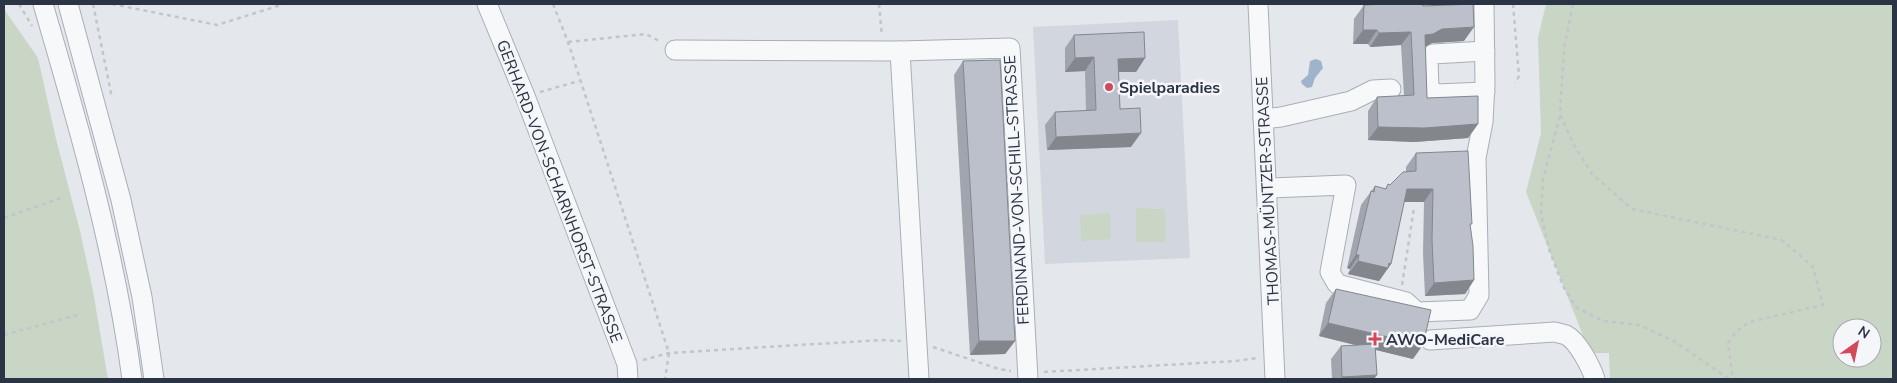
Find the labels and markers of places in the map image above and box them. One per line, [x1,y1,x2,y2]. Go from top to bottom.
place label: Spielparadies [1119,77,1220,99]
marker: Spielparadies [1103,81,1115,93]
place label: AWO-MediCare [1386,329,1505,351]
marker: AWO-MediCare [1368,332,1382,346]

